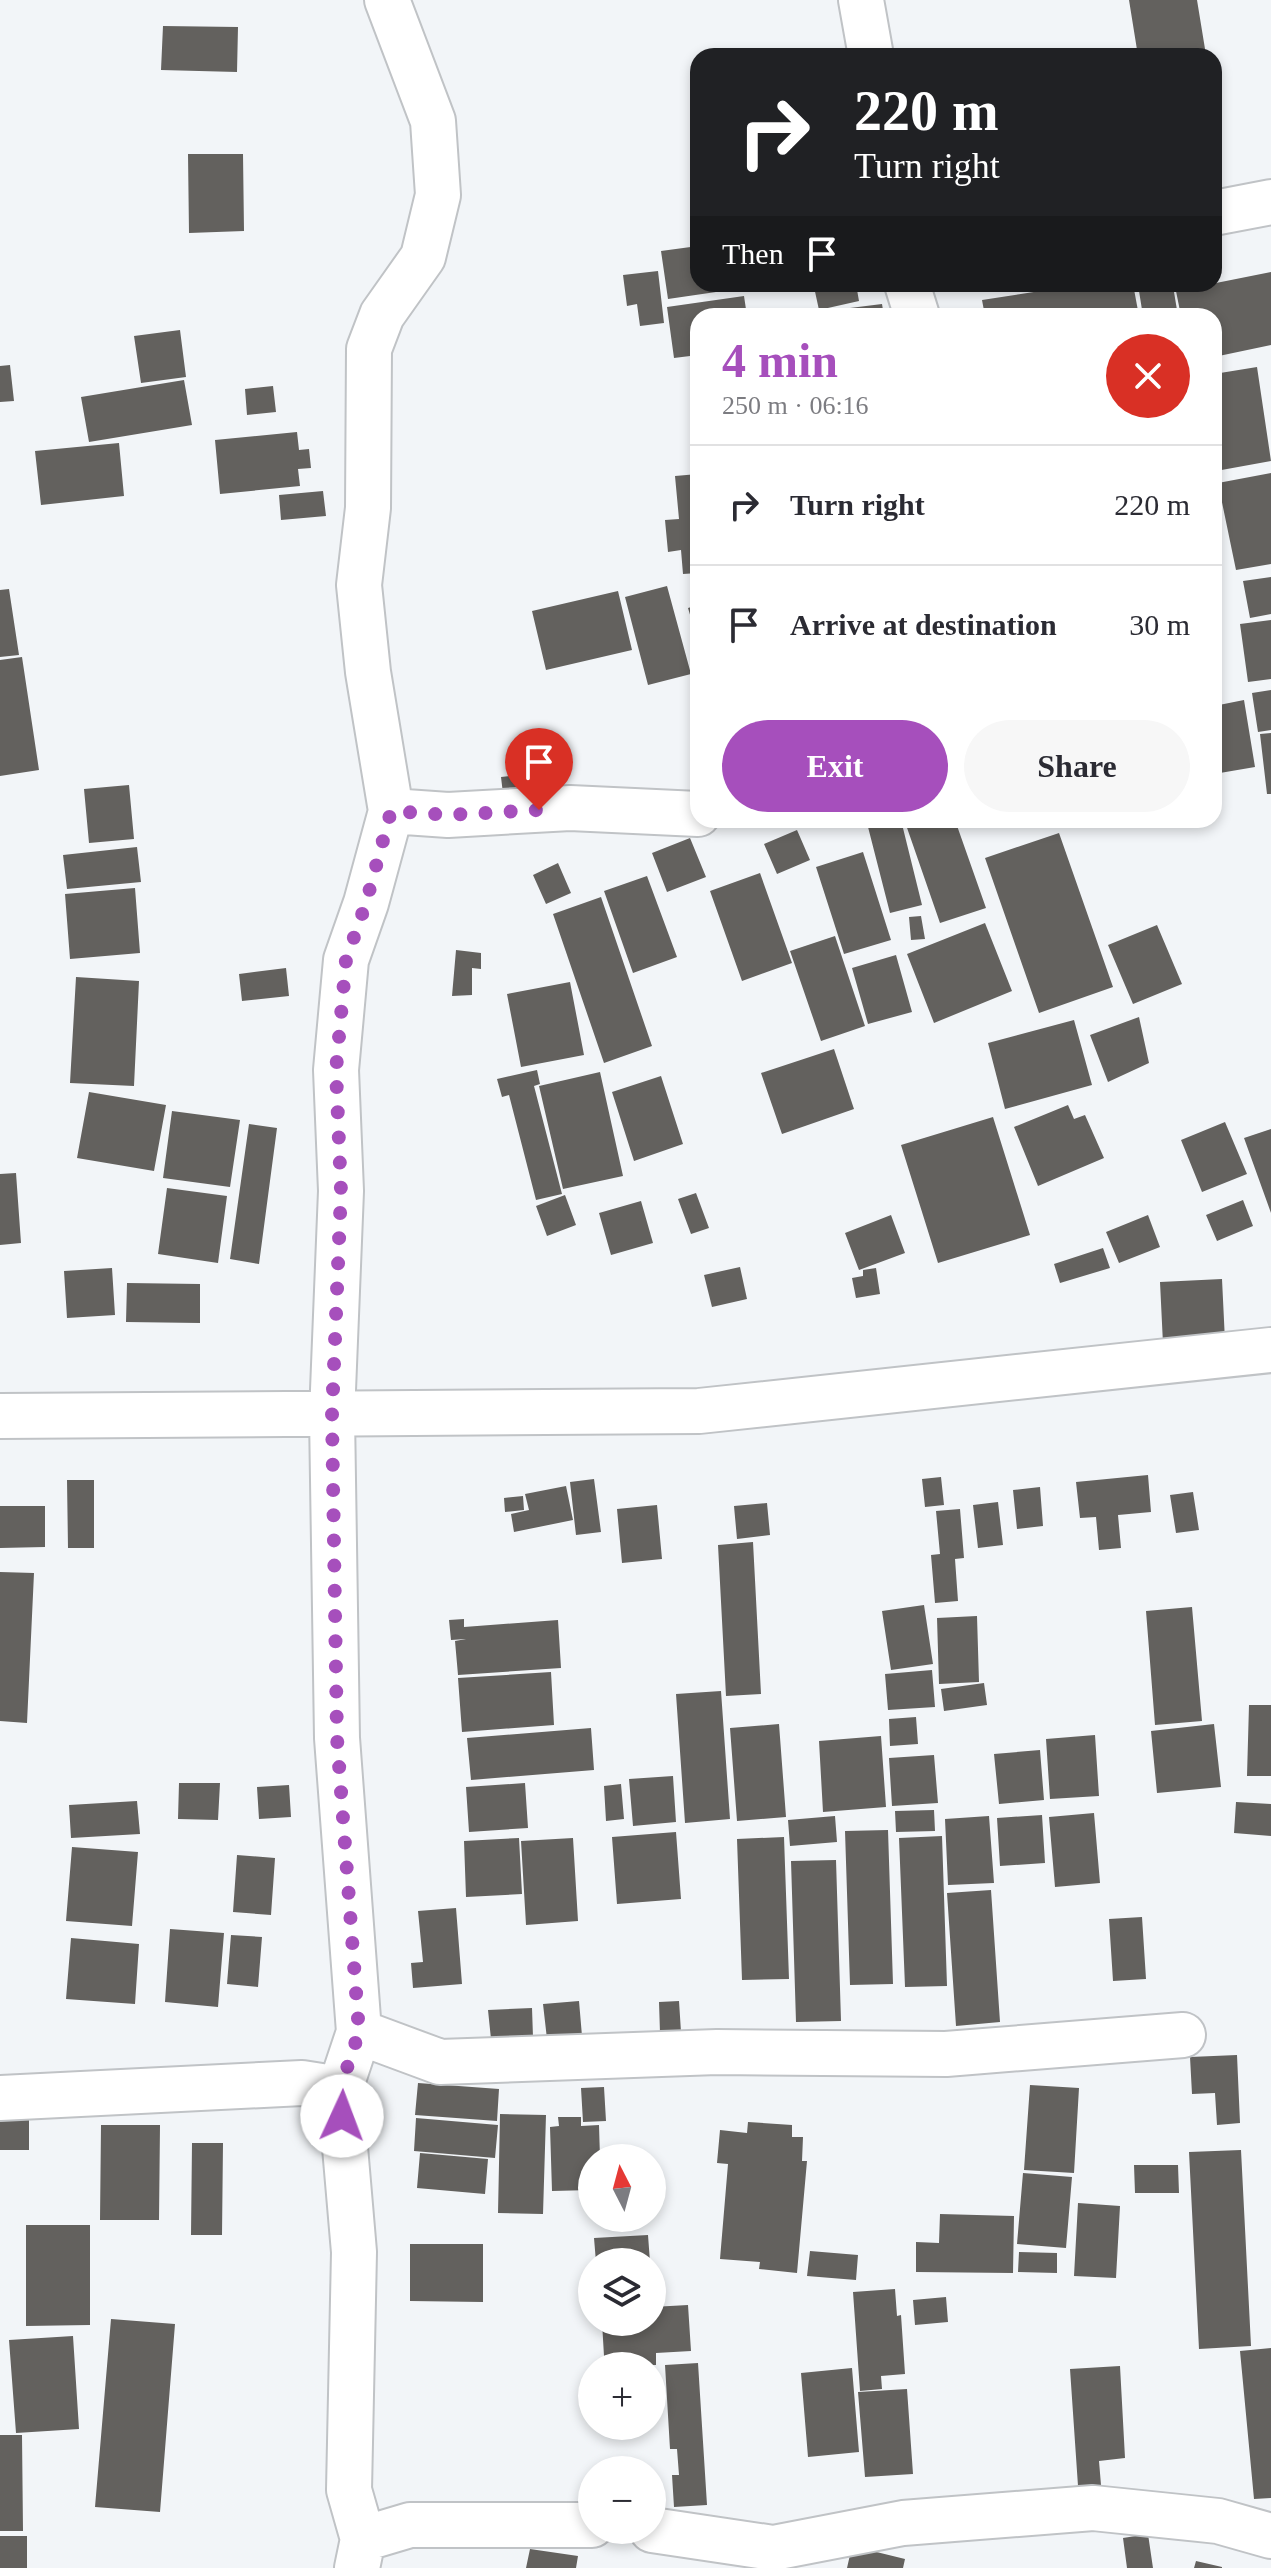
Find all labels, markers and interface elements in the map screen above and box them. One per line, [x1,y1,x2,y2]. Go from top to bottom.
icon: right [722,80,826,184]
text: 220 m [854,80,999,142]
text: Turn right [854,146,1000,186]
icon: arrive [800,232,844,276]
text: Then [722,237,784,270]
text: 4 min [722,334,838,387]
button: close [1106,334,1190,418]
text: 250 m · 06:16 [722,391,869,420]
icon: right [722,483,766,527]
text: Turn right [790,488,925,521]
text: 220 m [1114,488,1190,521]
icon: arrive [722,603,766,647]
text: Arrive at destination [790,608,1057,641]
text: 30 m [1129,608,1190,641]
button: Exit [722,720,948,812]
button: Share [964,720,1190,812]
pin [505,728,573,810]
icon: arrive [517,740,561,784]
position arrow [300,2074,384,2158]
north arrow [578,2144,666,2232]
map controls [578,2144,666,2544]
button: layers [578,2248,666,2336]
button: + [578,2352,666,2440]
button: − [578,2456,666,2544]

